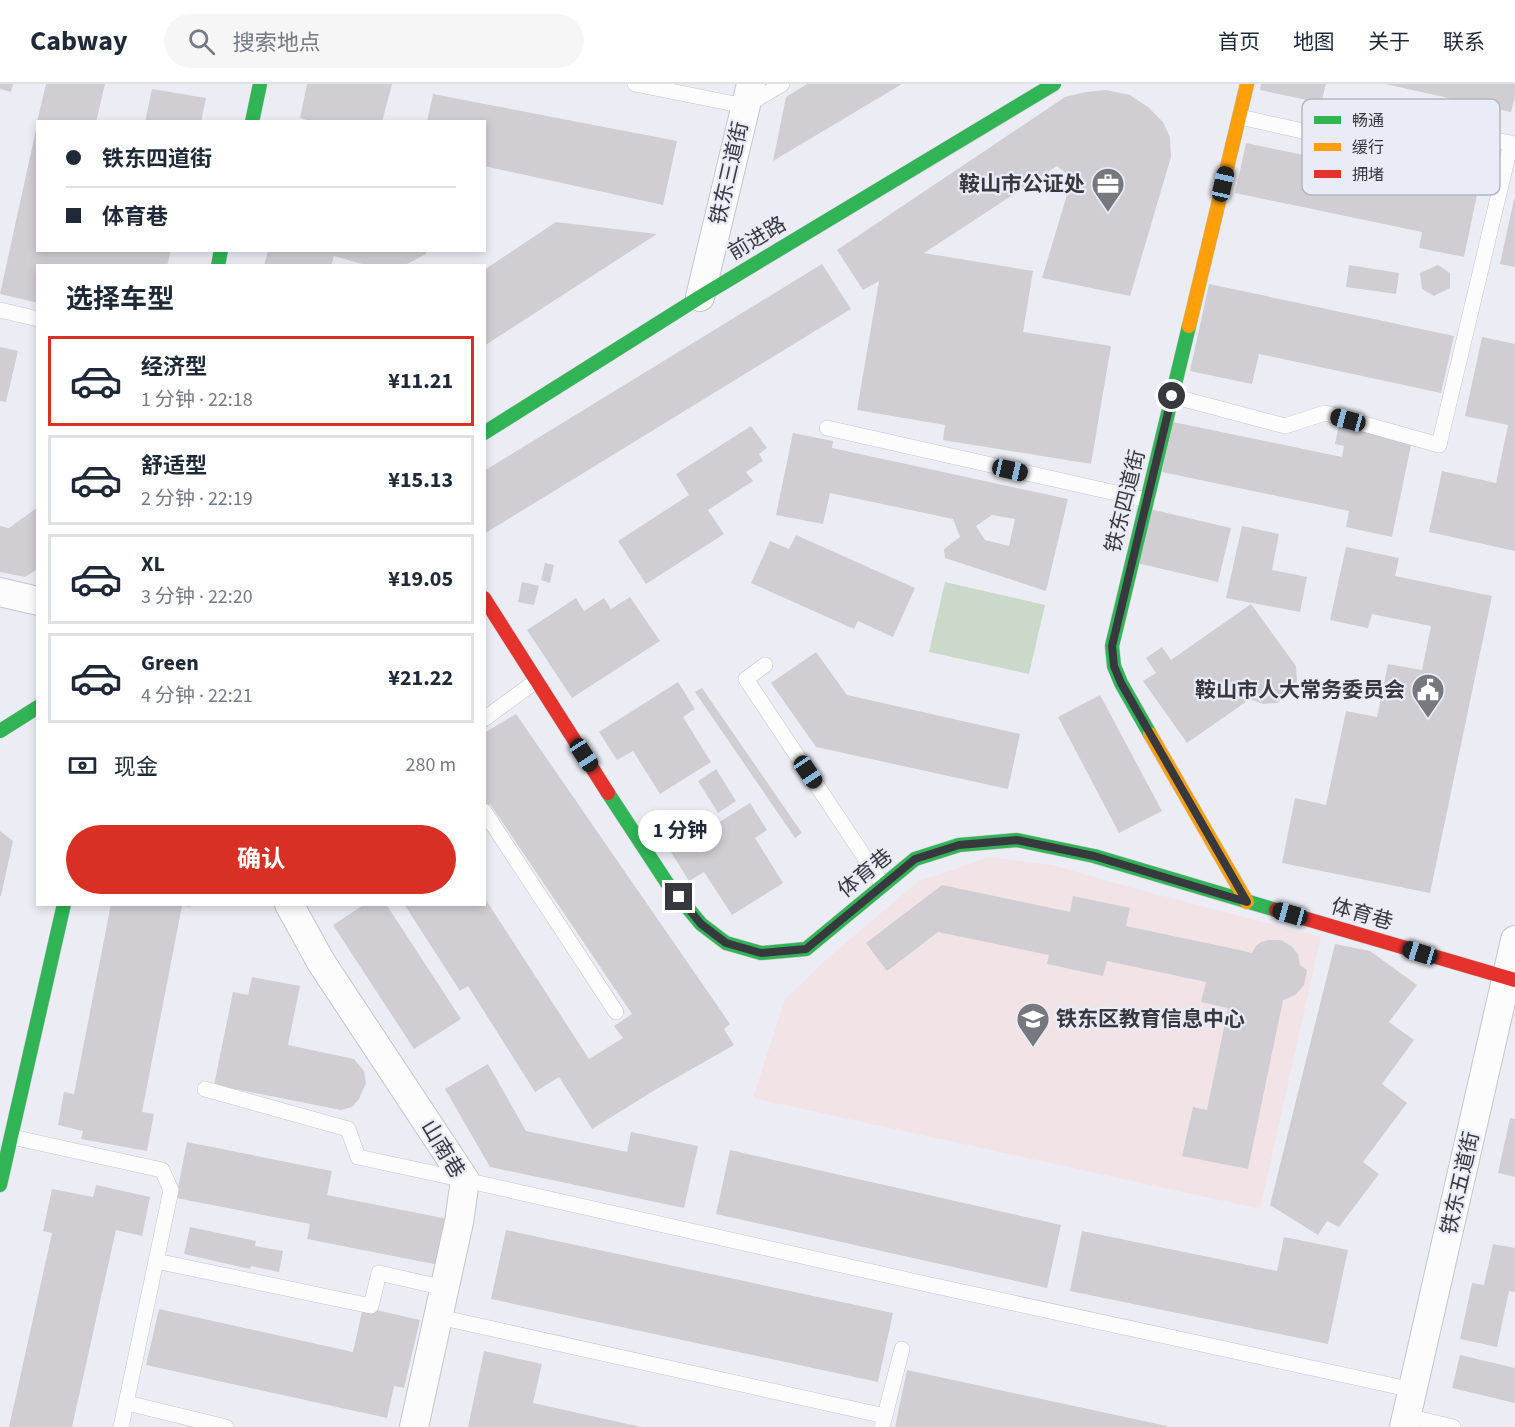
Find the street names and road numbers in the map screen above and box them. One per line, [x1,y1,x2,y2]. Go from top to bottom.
street label: 铁东三道街 [703,118,755,228]
street label: 前进路 [722,209,792,267]
street label: 铁东四道街 [1098,446,1152,556]
street label: 体育巷 [831,842,899,904]
street label: 体育巷 [1328,891,1396,937]
street label: 山南巷 [414,1114,472,1184]
street label: 铁东五道街 [1434,1128,1486,1238]

